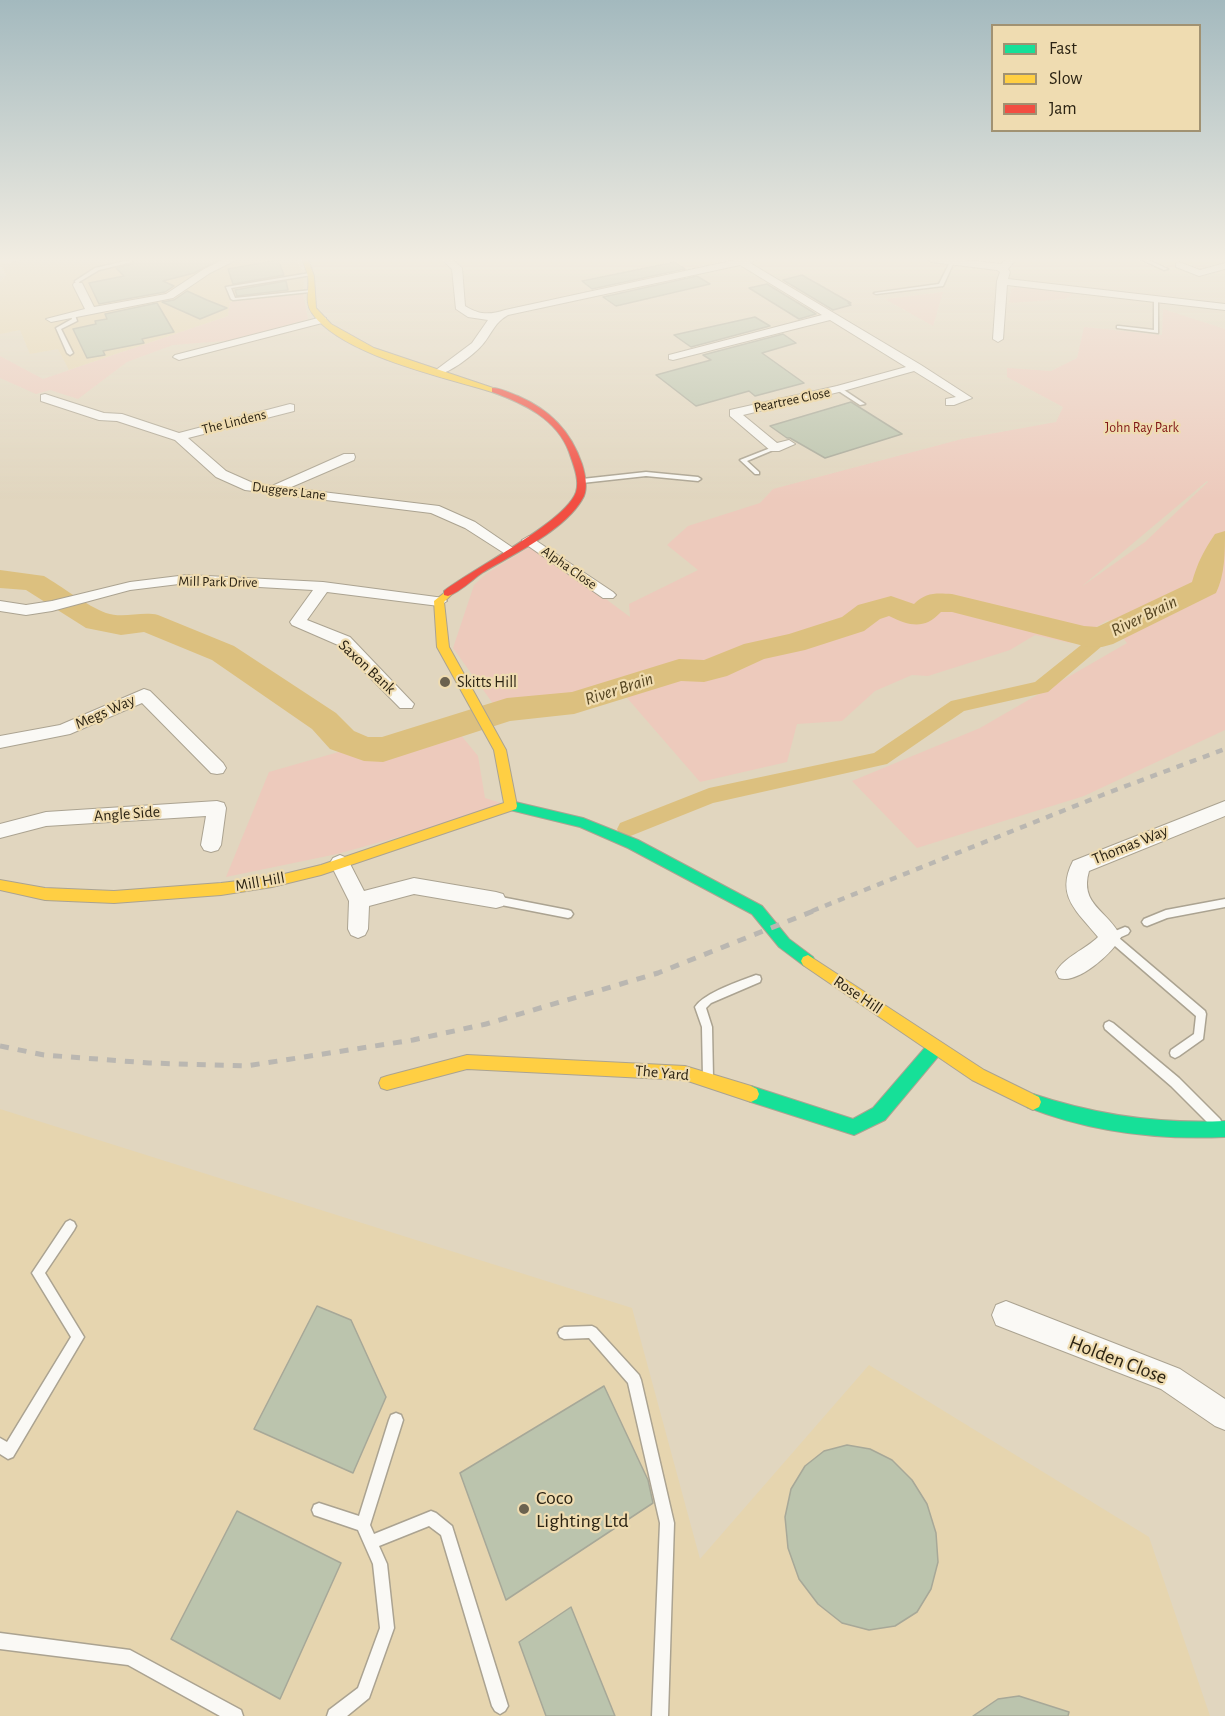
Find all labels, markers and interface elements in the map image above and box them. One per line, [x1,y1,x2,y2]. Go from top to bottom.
legend [991,24,1201,132]
text: Fast [1049,40,1077,58]
text: Slow [1049,70,1082,88]
text: Jam [1049,100,1077,118]
street label: Peartree Close [752,384,832,416]
street label: The Lindens [200,406,268,438]
park label: John Ray Park [1105,420,1179,436]
street label: Duggers Lane [251,478,327,504]
street label: Alpha Close [538,543,600,593]
street label: Mill Park Drive [178,573,258,591]
water label: River Brain [1107,591,1181,641]
street label: Saxon Bank [334,636,400,698]
water label: River Brain [582,668,656,710]
place label: Skitts Hill [457,672,517,692]
marker: Skitts Hill [438,675,452,689]
street label: Megs Way [72,690,138,734]
street label: Angle Side [93,802,161,826]
street label: Thomas Way [1089,821,1171,869]
street label: Mill Hill [234,868,286,896]
street label: Rose Hill [830,972,886,1018]
street label: The Yard [634,1061,690,1085]
street label: Holden Close [1066,1330,1170,1390]
place label: Coco Lighting Ltd [536,1486,629,1533]
marker: Coco Lighting Ltd [517,1502,531,1516]

